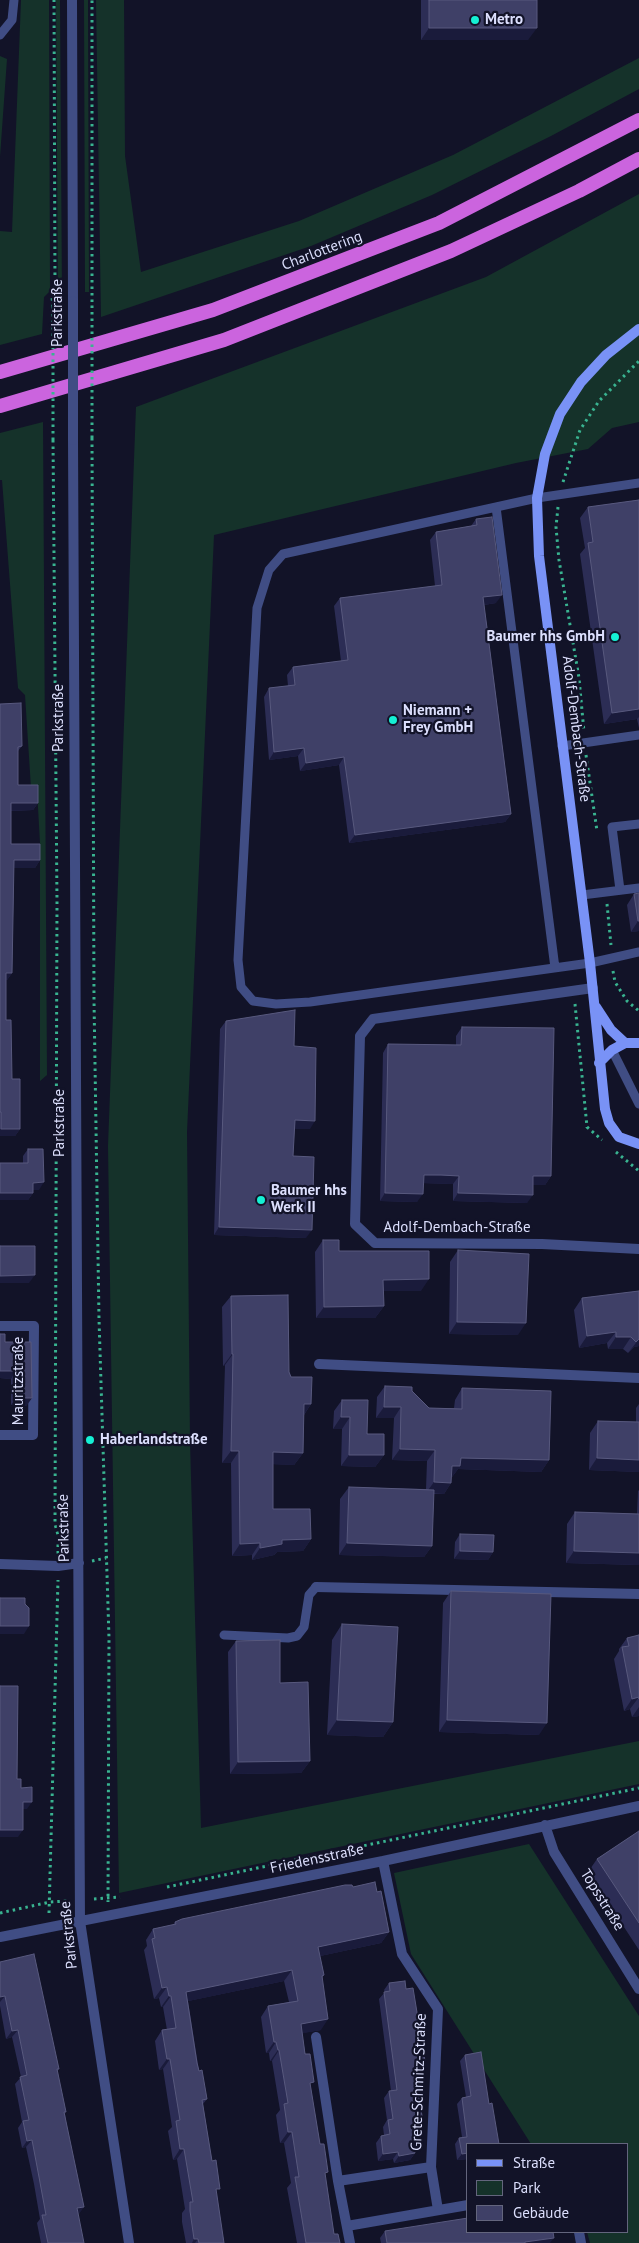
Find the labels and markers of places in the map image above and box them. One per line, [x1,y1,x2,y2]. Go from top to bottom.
place label: Metro [485,11,523,29]
marker: Metro [469,14,481,26]
place label: Baumer hhs GmbH [486,628,605,646]
marker: Baumer hhs GmbH [609,631,621,643]
place label: Niemann + Frey GmbH [403,702,473,737]
marker: Niemann + Frey GmbH [387,714,399,726]
place label: Baumer hhs Werk II [271,1182,347,1217]
marker: Baumer hhs Werk II [255,1194,267,1206]
place label: Haberlandstraße [100,1431,208,1449]
marker: Haberlandstraße [84,1434,96,1446]

